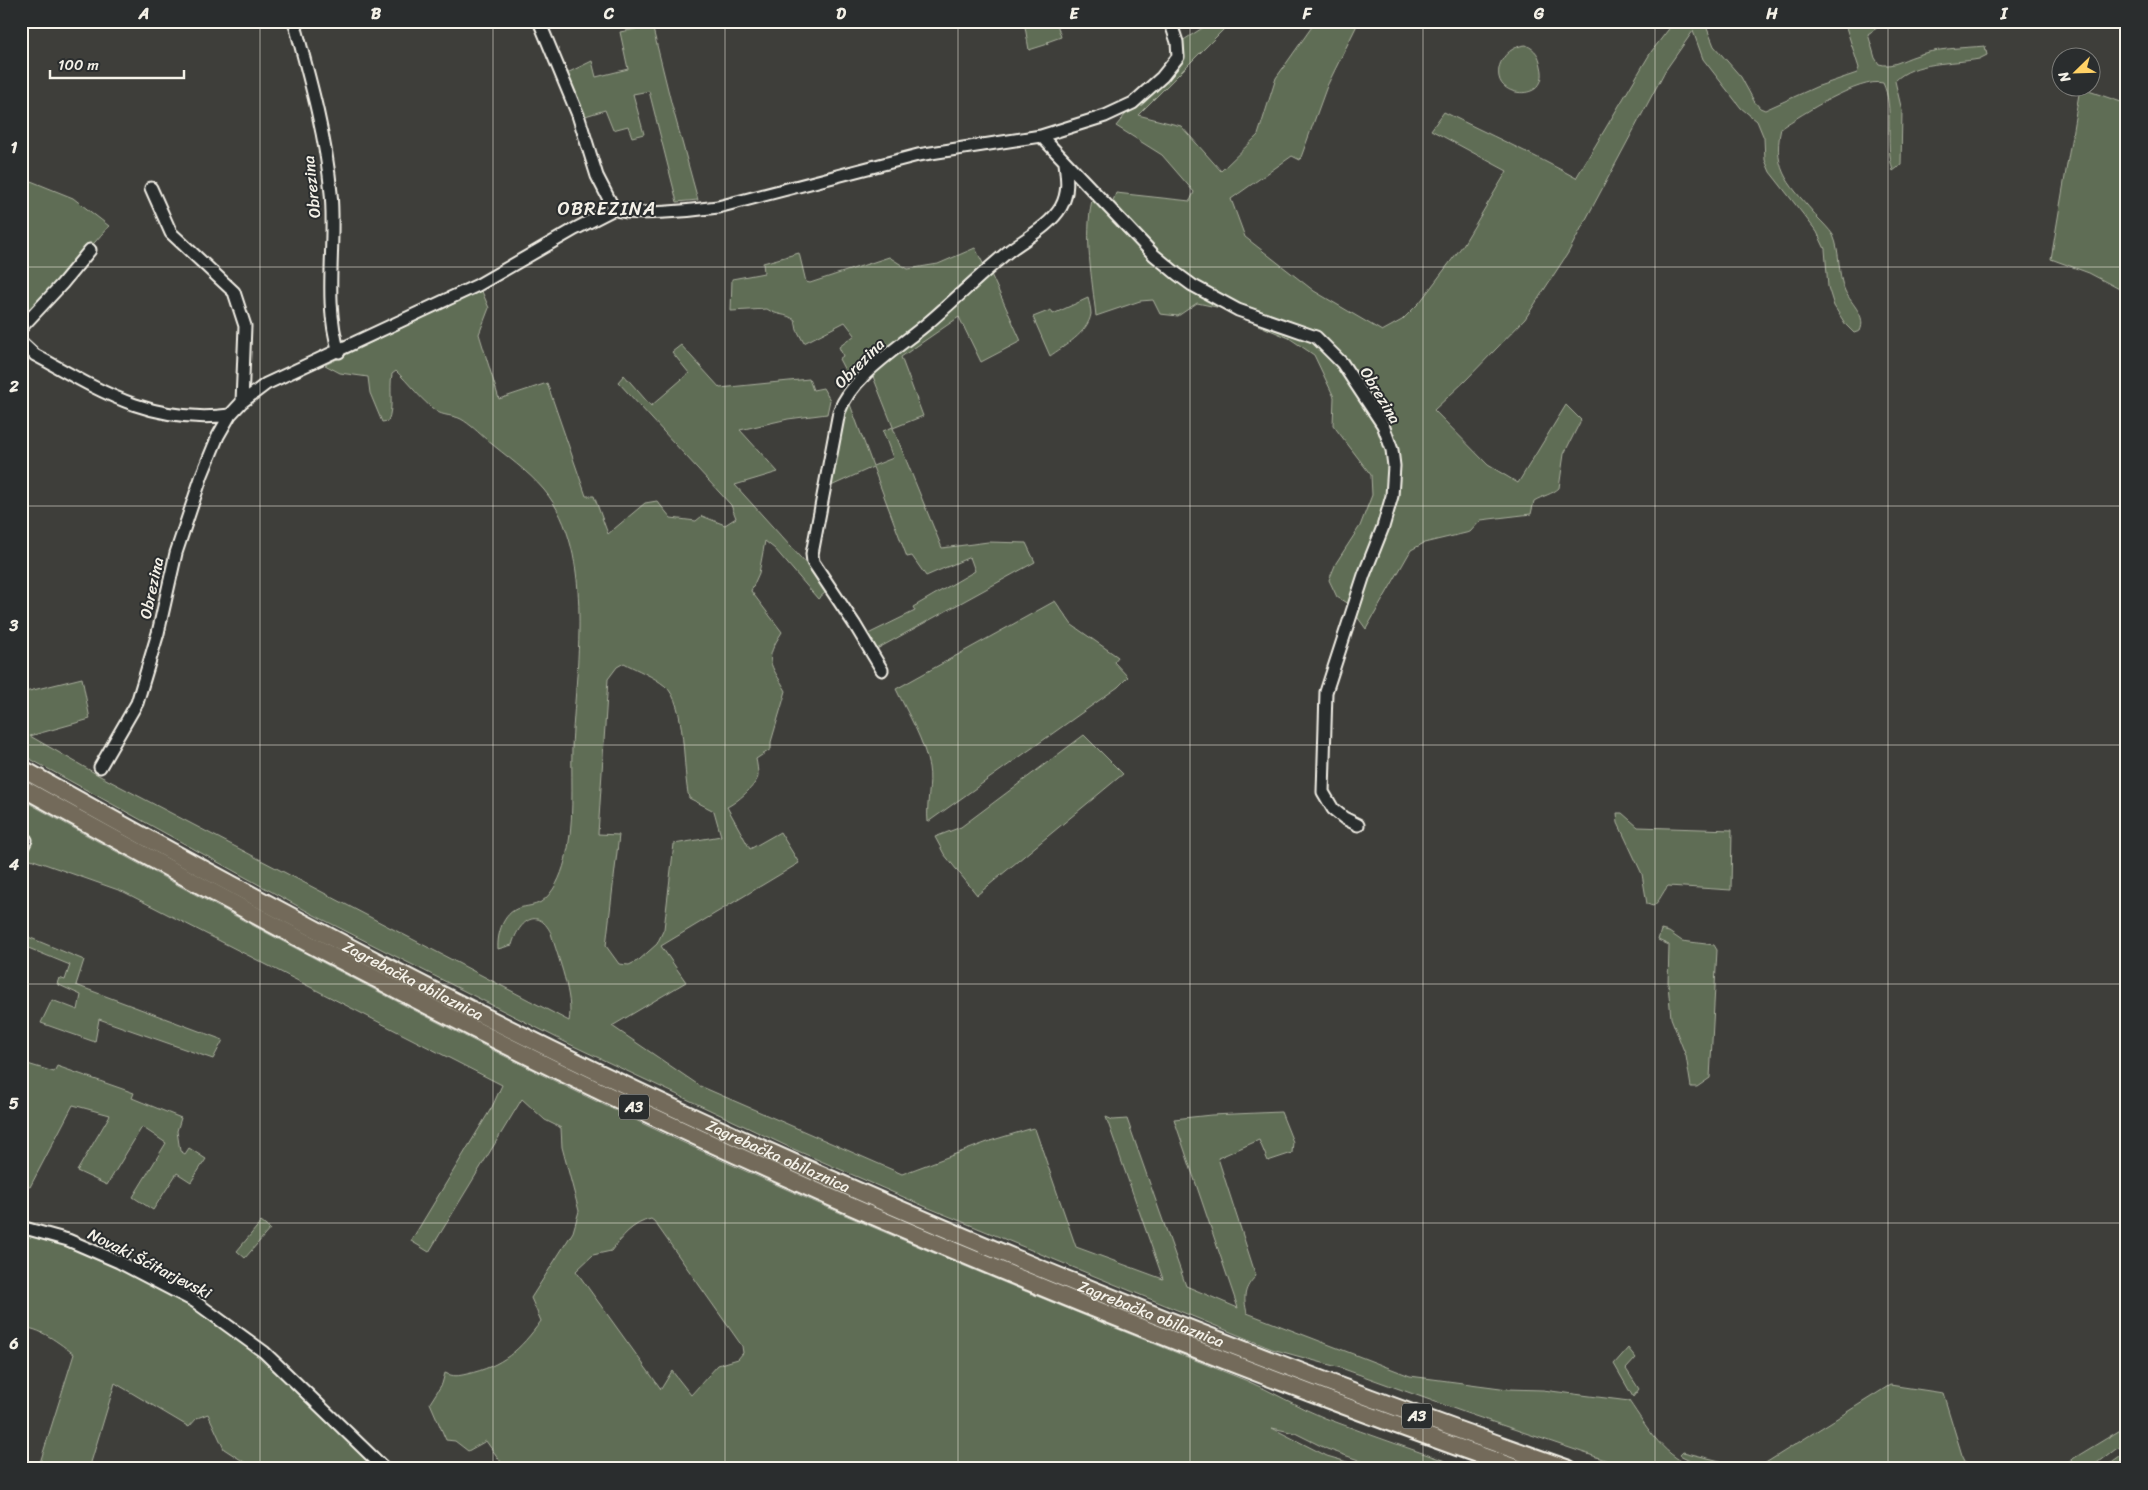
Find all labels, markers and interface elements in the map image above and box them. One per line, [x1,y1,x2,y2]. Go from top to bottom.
text: A [138,0,149,28]
text: B [371,0,382,28]
text: C [603,0,615,28]
text: D [836,0,846,28]
text: E [1070,0,1080,28]
text: F [1302,0,1313,28]
text: G [1533,0,1545,28]
text: H [1765,0,1778,28]
text: I [2000,0,2009,28]
scale bar [50,48,184,80]
north arrow [2050,48,2100,98]
text: 100 m [58,52,99,78]
text: N [2051,67,2078,87]
text: 1 [11,133,18,162]
street label: Obrezina [294,154,329,220]
district label: OBREZINA [558,192,656,225]
street label: Obrezina [827,331,892,396]
street label: Obrezina [1352,361,1409,430]
text: 2 [8,372,19,401]
street label: Obrezina [131,554,172,622]
text: 3 [9,611,19,640]
text: 4 [8,850,19,879]
street label: Zagrebačka obilaznica [337,932,489,1029]
text: 5 [9,1089,19,1118]
road number: A3 [619,1094,649,1120]
street label: Zagrebačka obilaznica [701,1111,855,1201]
street label: Novaki Šćitarjevski [83,1220,217,1307]
street label: Zagrebačka obilaznica [1073,1272,1229,1356]
text: 6 [8,1329,19,1358]
road number: A3 [1402,1404,1432,1428]

